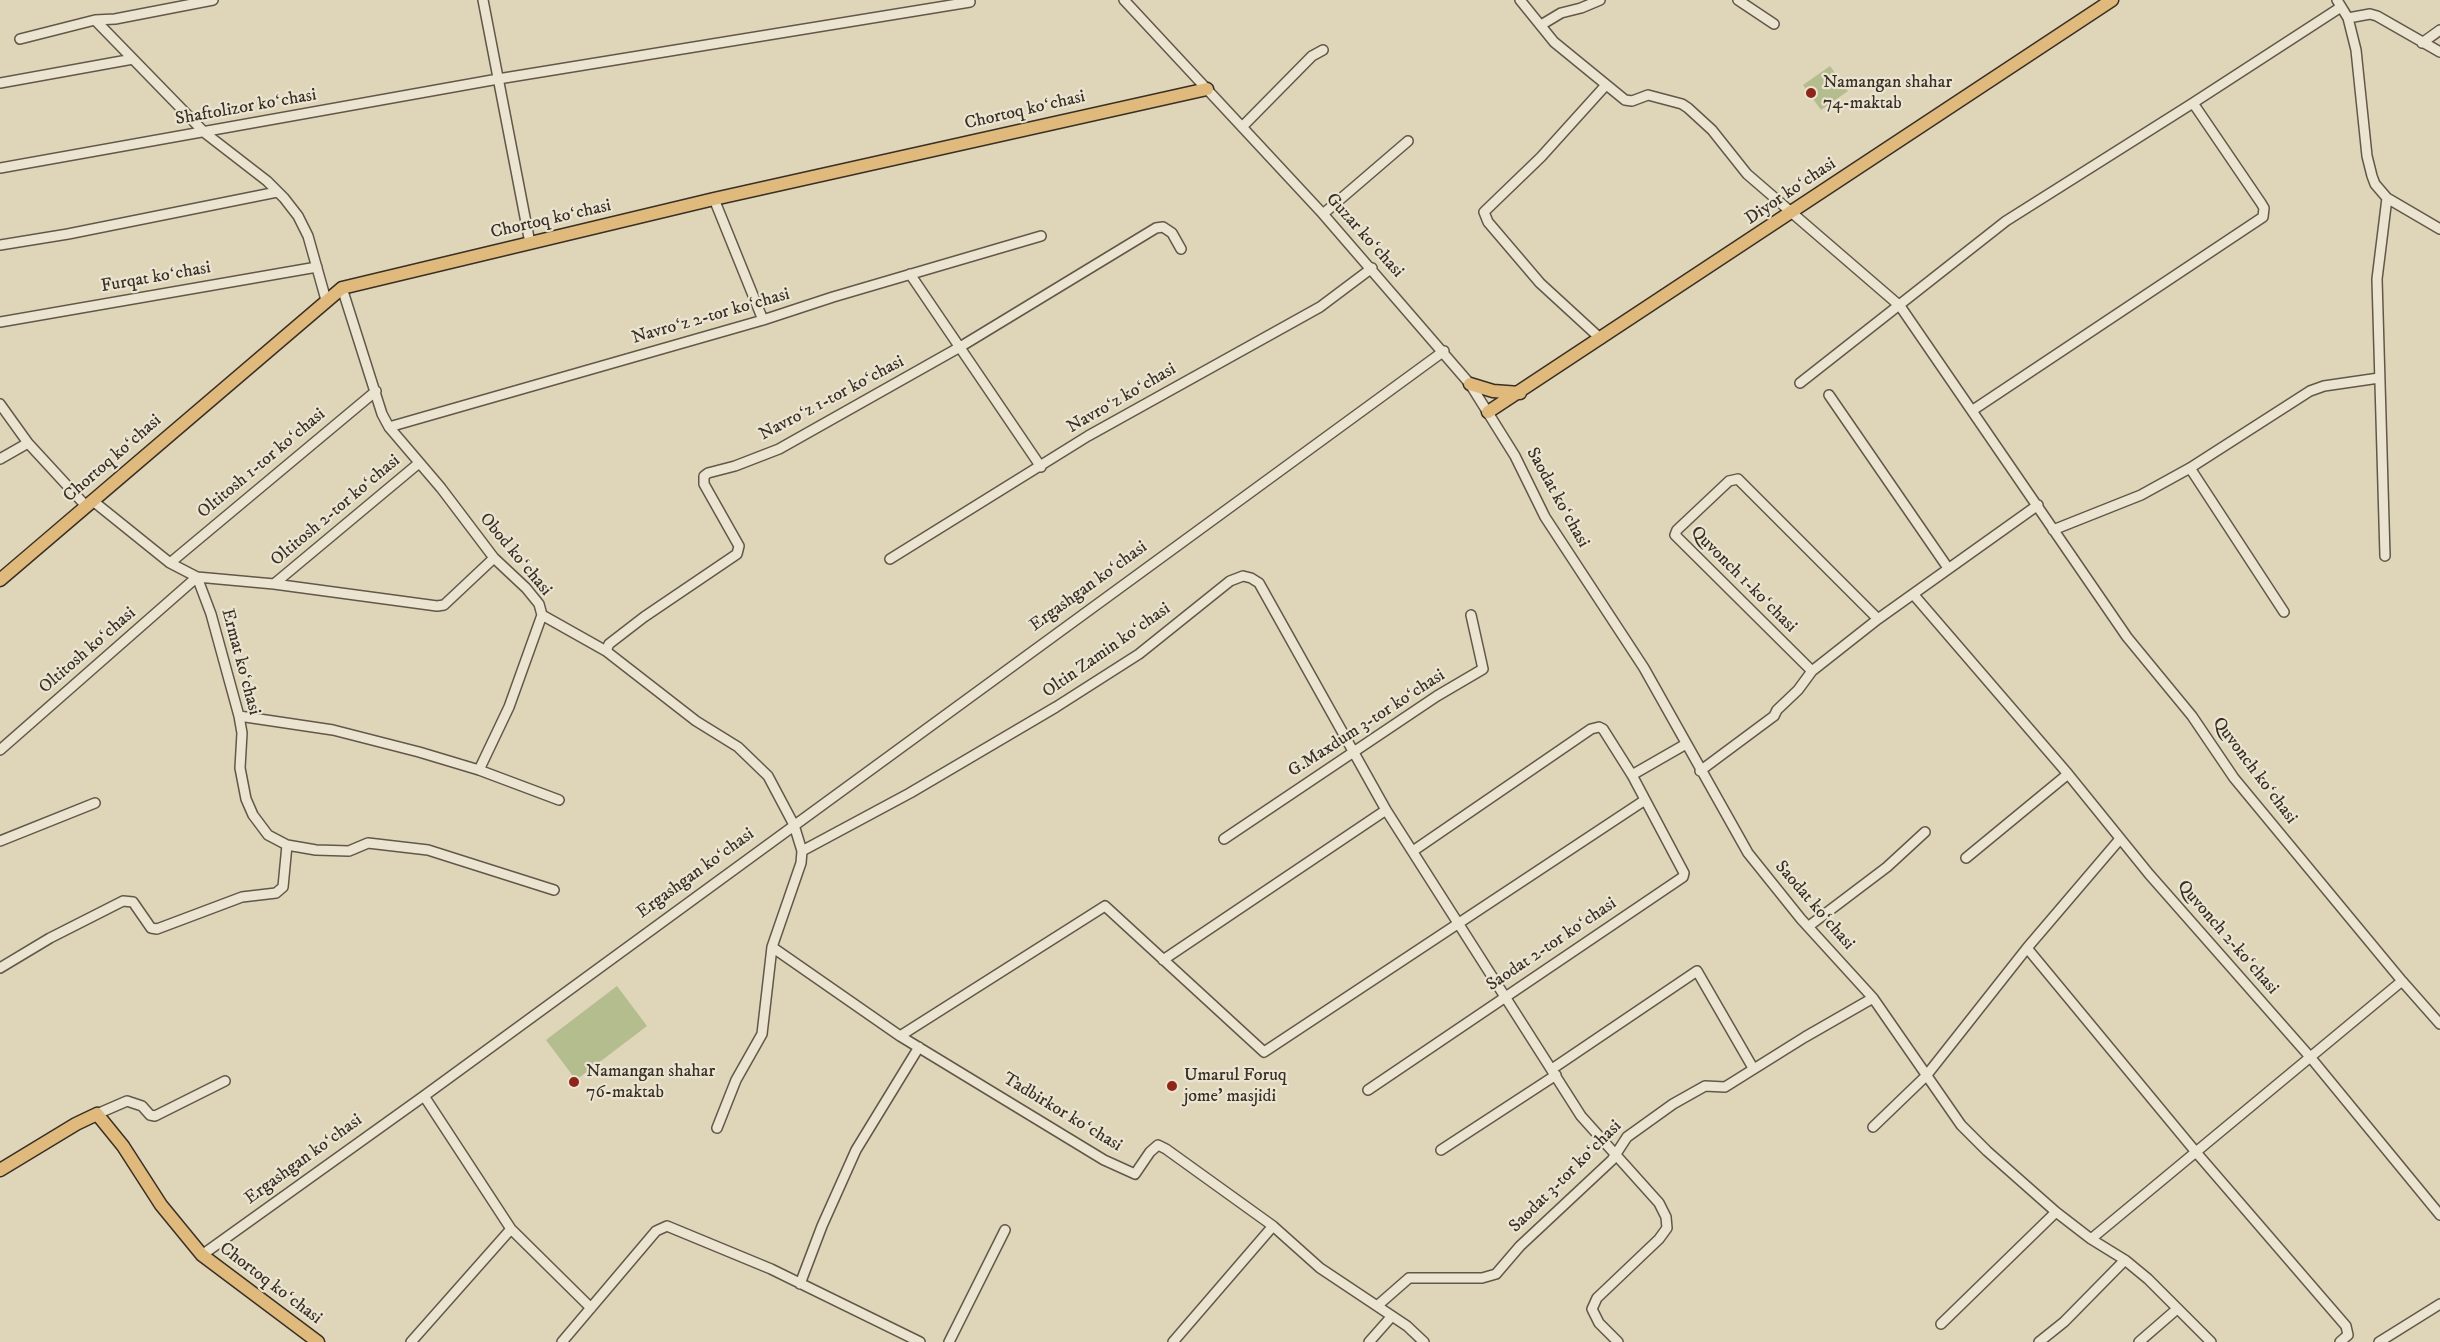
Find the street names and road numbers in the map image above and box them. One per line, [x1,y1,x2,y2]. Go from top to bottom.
street label: Shaftolizor koʻchasi [174,85,318,131]
street label: Chortoq koʻchasi [963,87,1087,135]
street label: Diyor koʻchasi [1742,154,1840,230]
street label: Guzar koʻchasi [1320,189,1408,283]
street label: Chortoq koʻchasi [489,196,613,244]
street label: Furqat koʻchasi [99,258,213,298]
street label: Navroʻz 2-tor koʻchasi [630,284,792,350]
street label: Navroʻz 1-tor koʻchasi [756,352,908,446]
street label: Navroʻz koʻchasi [1064,359,1180,439]
street label: Oltitosh 1-tor koʻchasi [194,404,330,524]
street label: Chortoq koʻchasi [59,410,167,508]
street label: Saodat koʻchasi [1521,444,1593,552]
street label: Oltitosh 2-tor koʻchasi [267,451,405,571]
street label: Obod koʻchasi [474,509,556,601]
street label: Quvonch 1-koʻchasi [1685,522,1801,638]
street label: Ergashgan koʻchasi [1026,537,1152,637]
street label: Oltin Zamin koʻchasi [1039,599,1175,703]
street label: Oltitosh koʻchasi [35,603,141,699]
street label: Ermat koʻchasi [215,606,265,718]
street label: G.Maxdum 3-tor koʻchasi [1285,665,1449,783]
street label: Quvonch koʻchasi [2207,713,2301,829]
street label: Ergashgan koʻchasi [633,824,759,924]
street label: Saodat koʻchasi [1769,857,1859,955]
street label: Quvonch 2-koʻchasi [2172,877,2282,999]
street label: Saodat 2-tor koʻchasi [1483,893,1621,997]
street label: Tadbirkor koʻchasi [998,1069,1126,1157]
street label: Ergashgan koʻchasi [241,1110,367,1210]
street label: Saodat 3-tor koʻchasi [1505,1116,1627,1238]
street label: Chortoq koʻchasi [214,1238,326,1330]

